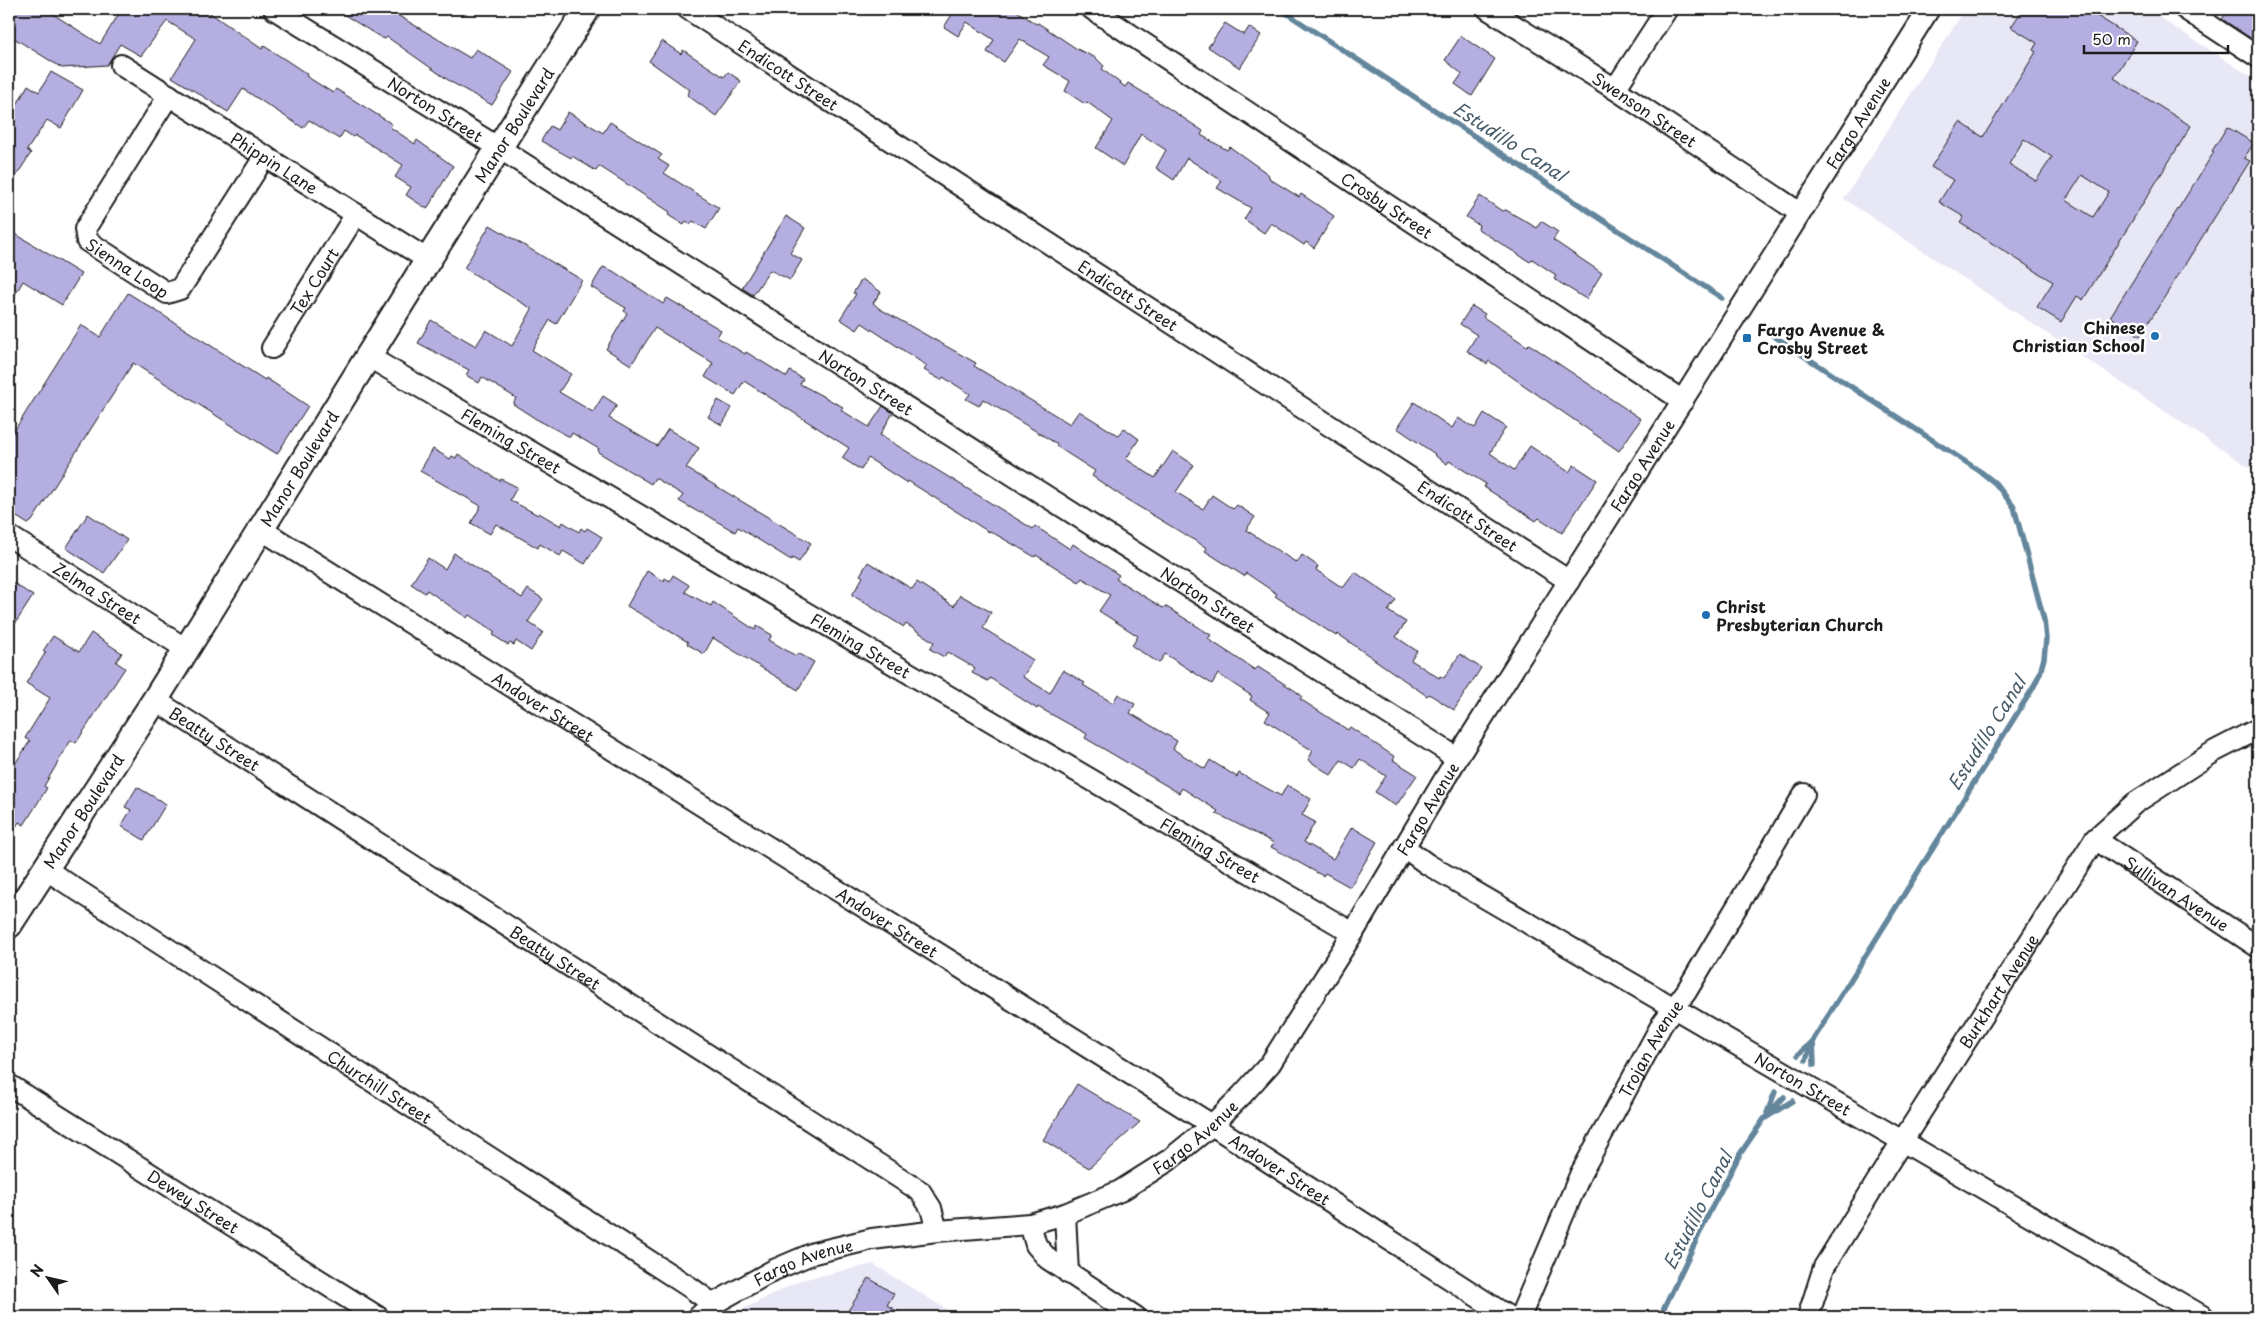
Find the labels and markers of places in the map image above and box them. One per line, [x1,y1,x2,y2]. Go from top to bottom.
place label: Chinese Christian School [2012,315,2145,357]
place label: Fargo Avenue & Crosby Street [1757,317,1885,359]
marker: Chinese Christian School [2149,330,2161,342]
marker: Fargo Avenue & Crosby Street [1741,332,1753,344]
place label: Christ Presbyterian Church [1716,594,1883,636]
marker: Christ Presbyterian Church [1700,609,1712,621]

